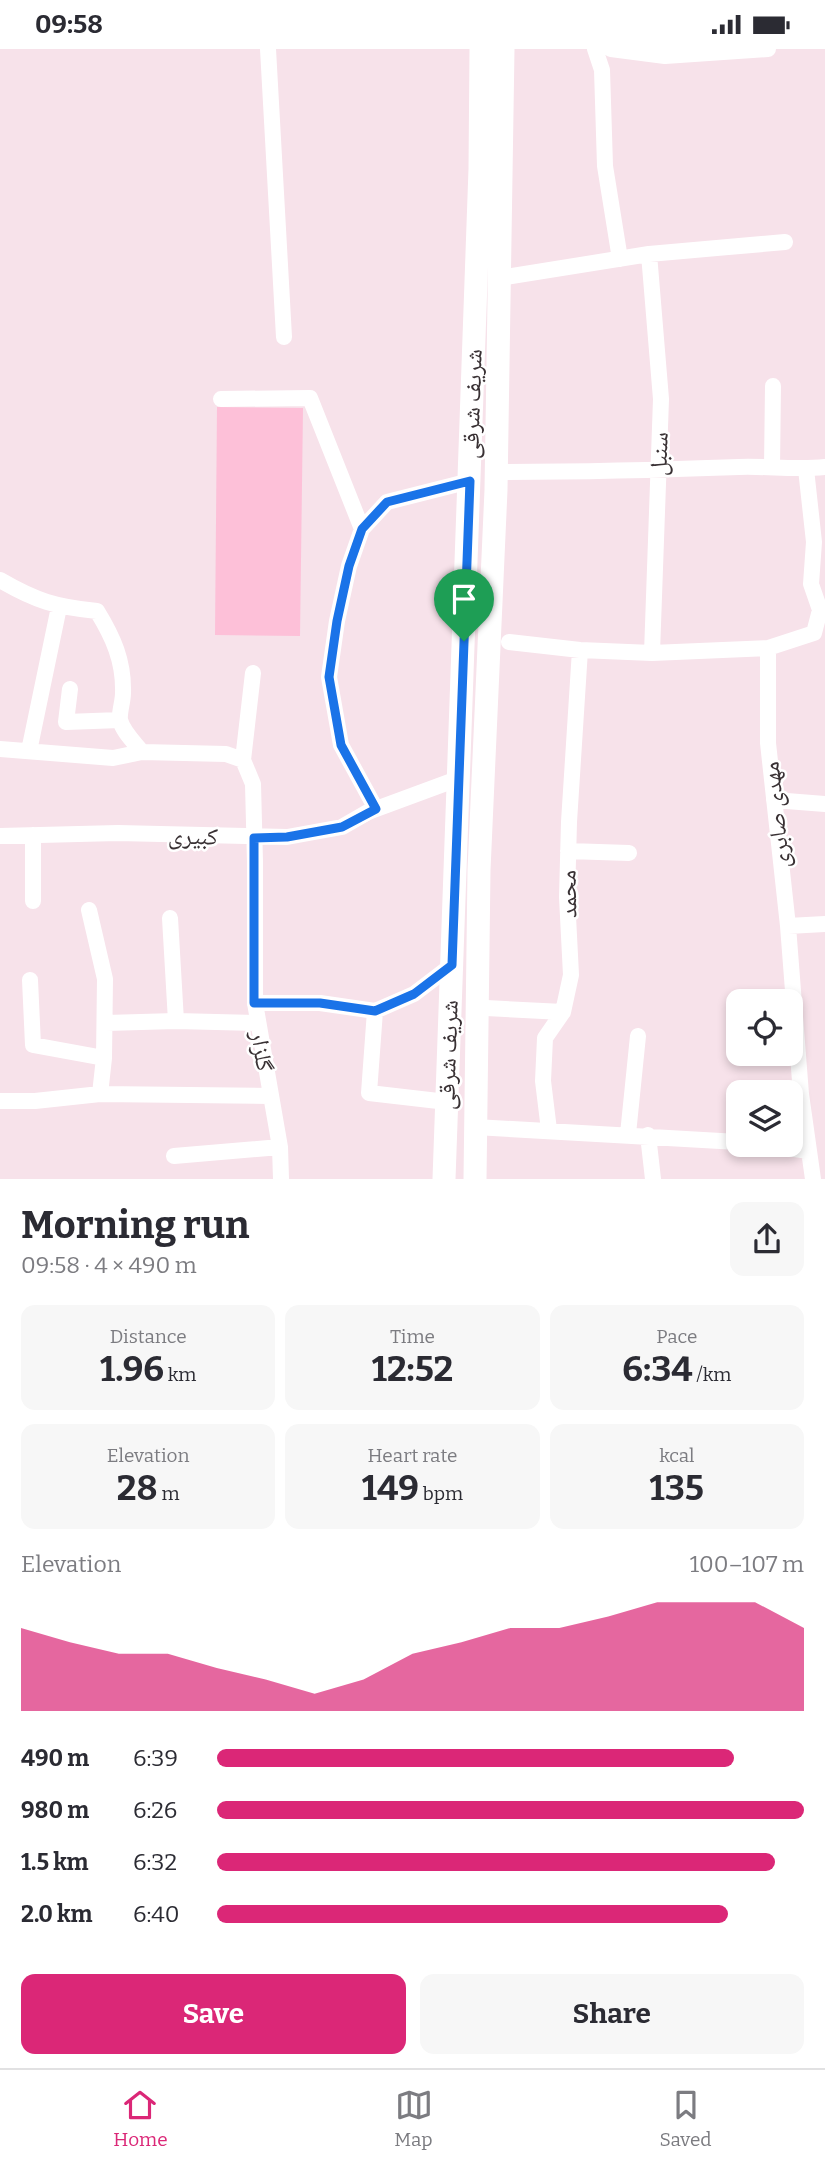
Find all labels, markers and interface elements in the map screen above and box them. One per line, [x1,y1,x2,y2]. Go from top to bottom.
text: 09:58 [35,9,103,40]
street label: شریف شرقی [456,348,488,460]
street label: سنبل [644,432,674,476]
pin [434,569,494,641]
icon: arrive [445,580,483,618]
street label: مهدی صابری [756,760,796,870]
street label: کبیری [167,821,219,851]
street label: محمد [554,870,582,918]
map controls [726,989,803,1157]
button: locate [726,989,803,1066]
street label: شریف شرقی [432,999,464,1111]
street label: گلزار [245,1028,279,1073]
button: layers [726,1080,803,1157]
text: Morning run [21,1202,249,1248]
button: share [730,1202,804,1276]
text: 09:58 · 4 × 490 m [21,1251,197,1279]
text: Distance [110,1325,187,1348]
text: Time [390,1325,435,1348]
text: Pace [656,1325,697,1348]
text: 1.96 [100,1348,164,1390]
text: 12:52 [372,1348,453,1390]
text: 6:34 [622,1348,693,1390]
text: km [164,1363,196,1386]
text: /km [693,1363,731,1386]
text: Elevation [107,1444,190,1467]
text: Heart rate [368,1444,457,1467]
text: kcal [659,1444,695,1467]
text: 28 [117,1467,158,1509]
text: 149 [362,1467,419,1509]
text: 135 [650,1467,704,1509]
text: m [158,1482,180,1505]
text: bpm [419,1482,463,1505]
text: Elevation [21,1550,121,1578]
text: 100–107 m [690,1550,804,1578]
text: 490 m [21,1744,89,1772]
text: 6:39 [133,1744,178,1772]
text: 980 m [21,1796,89,1824]
text: 6:26 [133,1796,177,1824]
text: 1.5 km [21,1848,88,1876]
text: 6:32 [133,1848,177,1876]
text: 2.0 km [21,1900,92,1928]
text: 6:40 [133,1900,180,1928]
button: Save [21,1974,406,2054]
button: Share [420,1974,804,2054]
tab: Home [113,2086,168,2151]
tab: Map [394,2086,433,2151]
tab: Saved [659,2086,712,2151]

